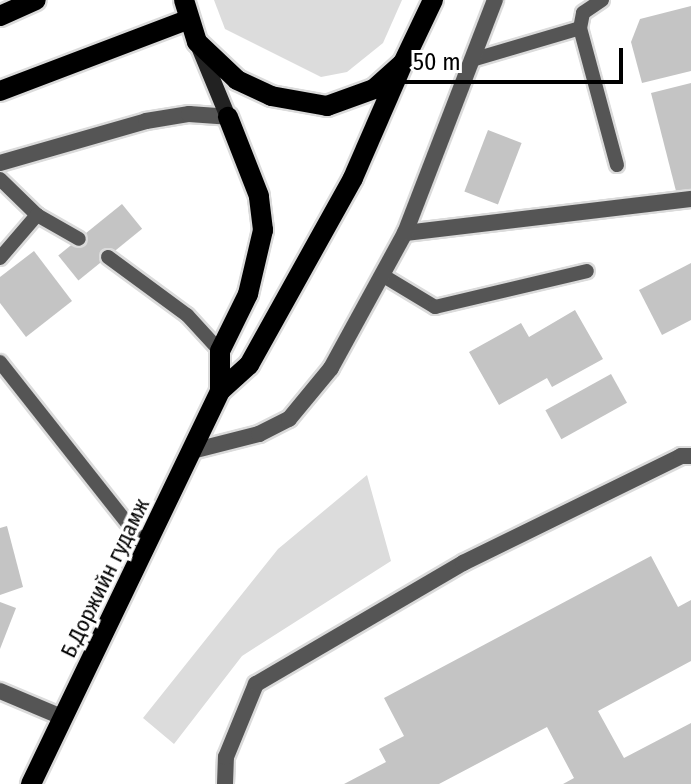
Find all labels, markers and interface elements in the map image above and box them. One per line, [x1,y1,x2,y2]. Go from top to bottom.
scale bar [403,32,627,82]
text: 50 m [413,48,461,76]
street label: Б.Доржийн гудамж [55,494,155,662]

